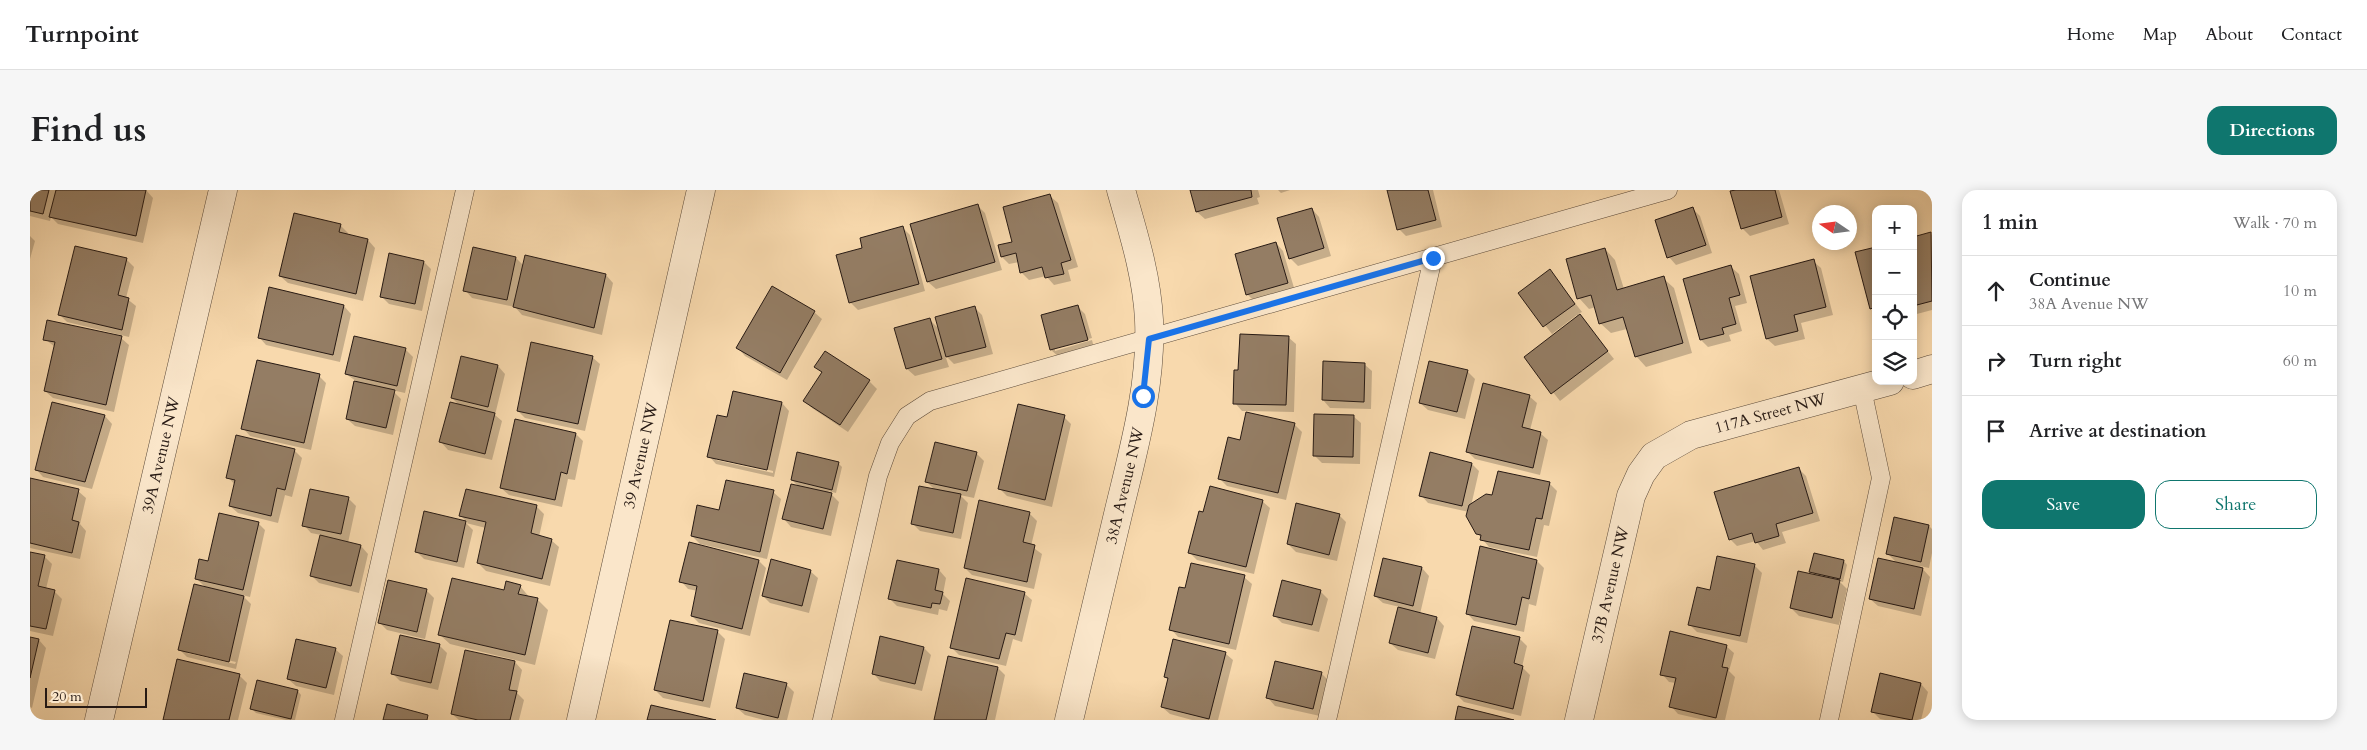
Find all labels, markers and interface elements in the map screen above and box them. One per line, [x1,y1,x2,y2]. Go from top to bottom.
text: Turnpoint [25,18,139,51]
text: Home [2067,22,2115,47]
text: Map [2143,22,2177,47]
text: About [2205,22,2253,47]
text: Contact [2281,22,2342,47]
text: Find us [30,106,146,154]
button: Directions [2207,106,2337,155]
north arrow [1812,205,1857,250]
map controls [1872,205,1917,385]
button: + [1872,205,1917,250]
text: 1 min [1982,208,2038,237]
text: Walk · 70 m [2233,212,2317,234]
route end [1422,247,1445,270]
button: − [1872,250,1917,295]
text: Continue [2029,267,2111,293]
icon: ahead [1982,277,2010,305]
text: 10 m [2283,280,2317,302]
text: 38A Avenue NW [2029,293,2149,315]
button: locate [1872,295,1917,340]
button: layers [1872,340,1917,385]
icon: right [1982,347,2010,375]
text: Turn right [2029,348,2121,374]
text: 60 m [2283,350,2317,372]
route start [1132,385,1155,408]
street label: 117A Street NW [1712,388,1829,439]
street label: 39A Avenue NW [137,394,185,516]
street label: 39 Avenue NW [618,400,664,511]
icon: arrive [1982,417,2010,445]
text: Arrive at destination [2029,418,2206,444]
street label: 38A Avenue NW [1100,425,1149,546]
button: Save [1982,480,2145,529]
button: Share [2155,480,2317,529]
street label: 37B Avenue NW [1586,524,1635,645]
scale bar [45,685,148,708]
text: 20 m [52,687,82,706]

